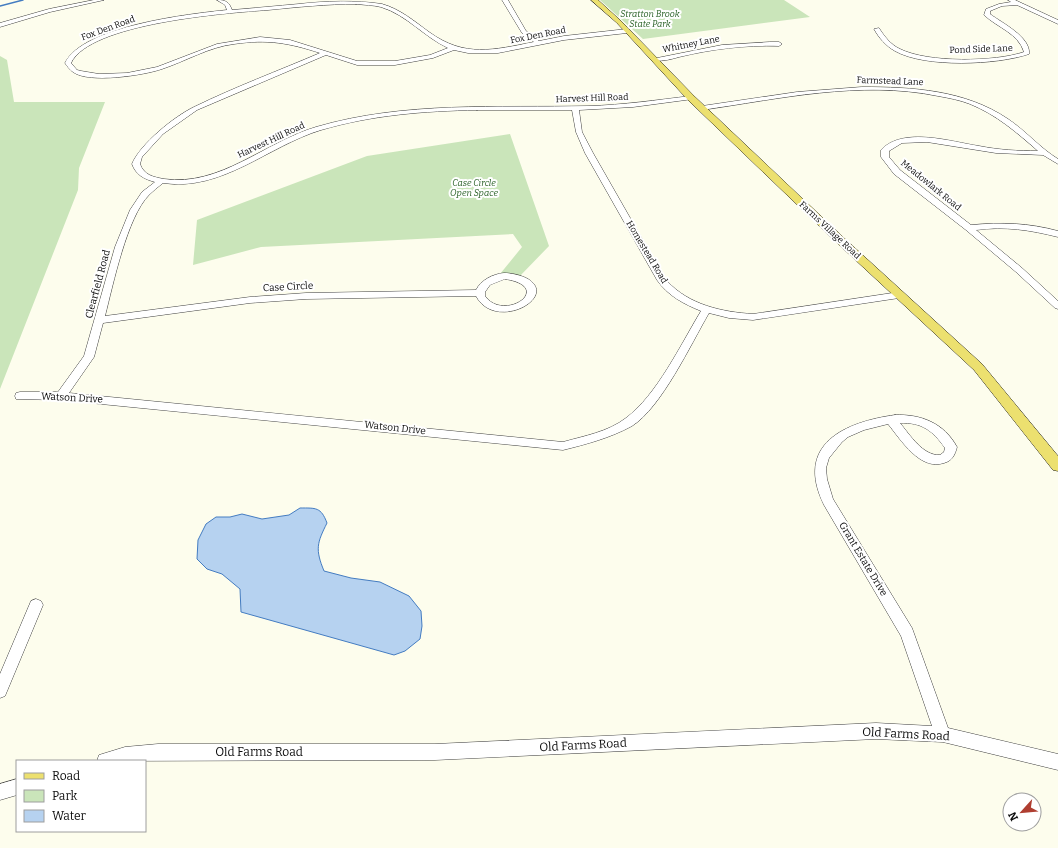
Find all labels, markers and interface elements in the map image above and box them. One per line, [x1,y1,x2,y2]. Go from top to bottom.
park label: Stratton Brook State Park [620,9,680,29]
street label: Fox Den Road [80,13,137,42]
street label: Fox Den Road [509,25,567,45]
street label: Whitney Lane [662,34,721,54]
street label: Pond Side Lane [949,43,1013,55]
street label: Farmstead Lane [856,75,924,87]
street label: Harvest Hill Road [555,92,629,104]
street label: Harvest Hill Road [236,120,307,160]
street label: Meadowlark Road [899,158,964,213]
park label: Case Circle Open Space [450,178,498,198]
street label: Farms Village Road [797,199,863,261]
street label: Homestead Road [624,219,670,286]
street label: Clearfield Road [83,248,113,320]
street label: Case Circle [262,280,314,294]
street label: Watson Drive [41,390,103,406]
street label: Watson Drive [364,419,426,437]
street label: Grant Estate Drive [836,520,890,598]
street label: Old Farms Road [862,725,950,743]
street label: Old Farms Road [539,736,627,754]
street label: Old Farms Road [215,745,303,759]
legend [16,760,146,832]
text: Road [52,769,80,783]
text: Park [52,789,78,803]
north arrow [1002,792,1042,832]
text: Water [52,809,87,823]
text: N [1006,809,1021,823]

